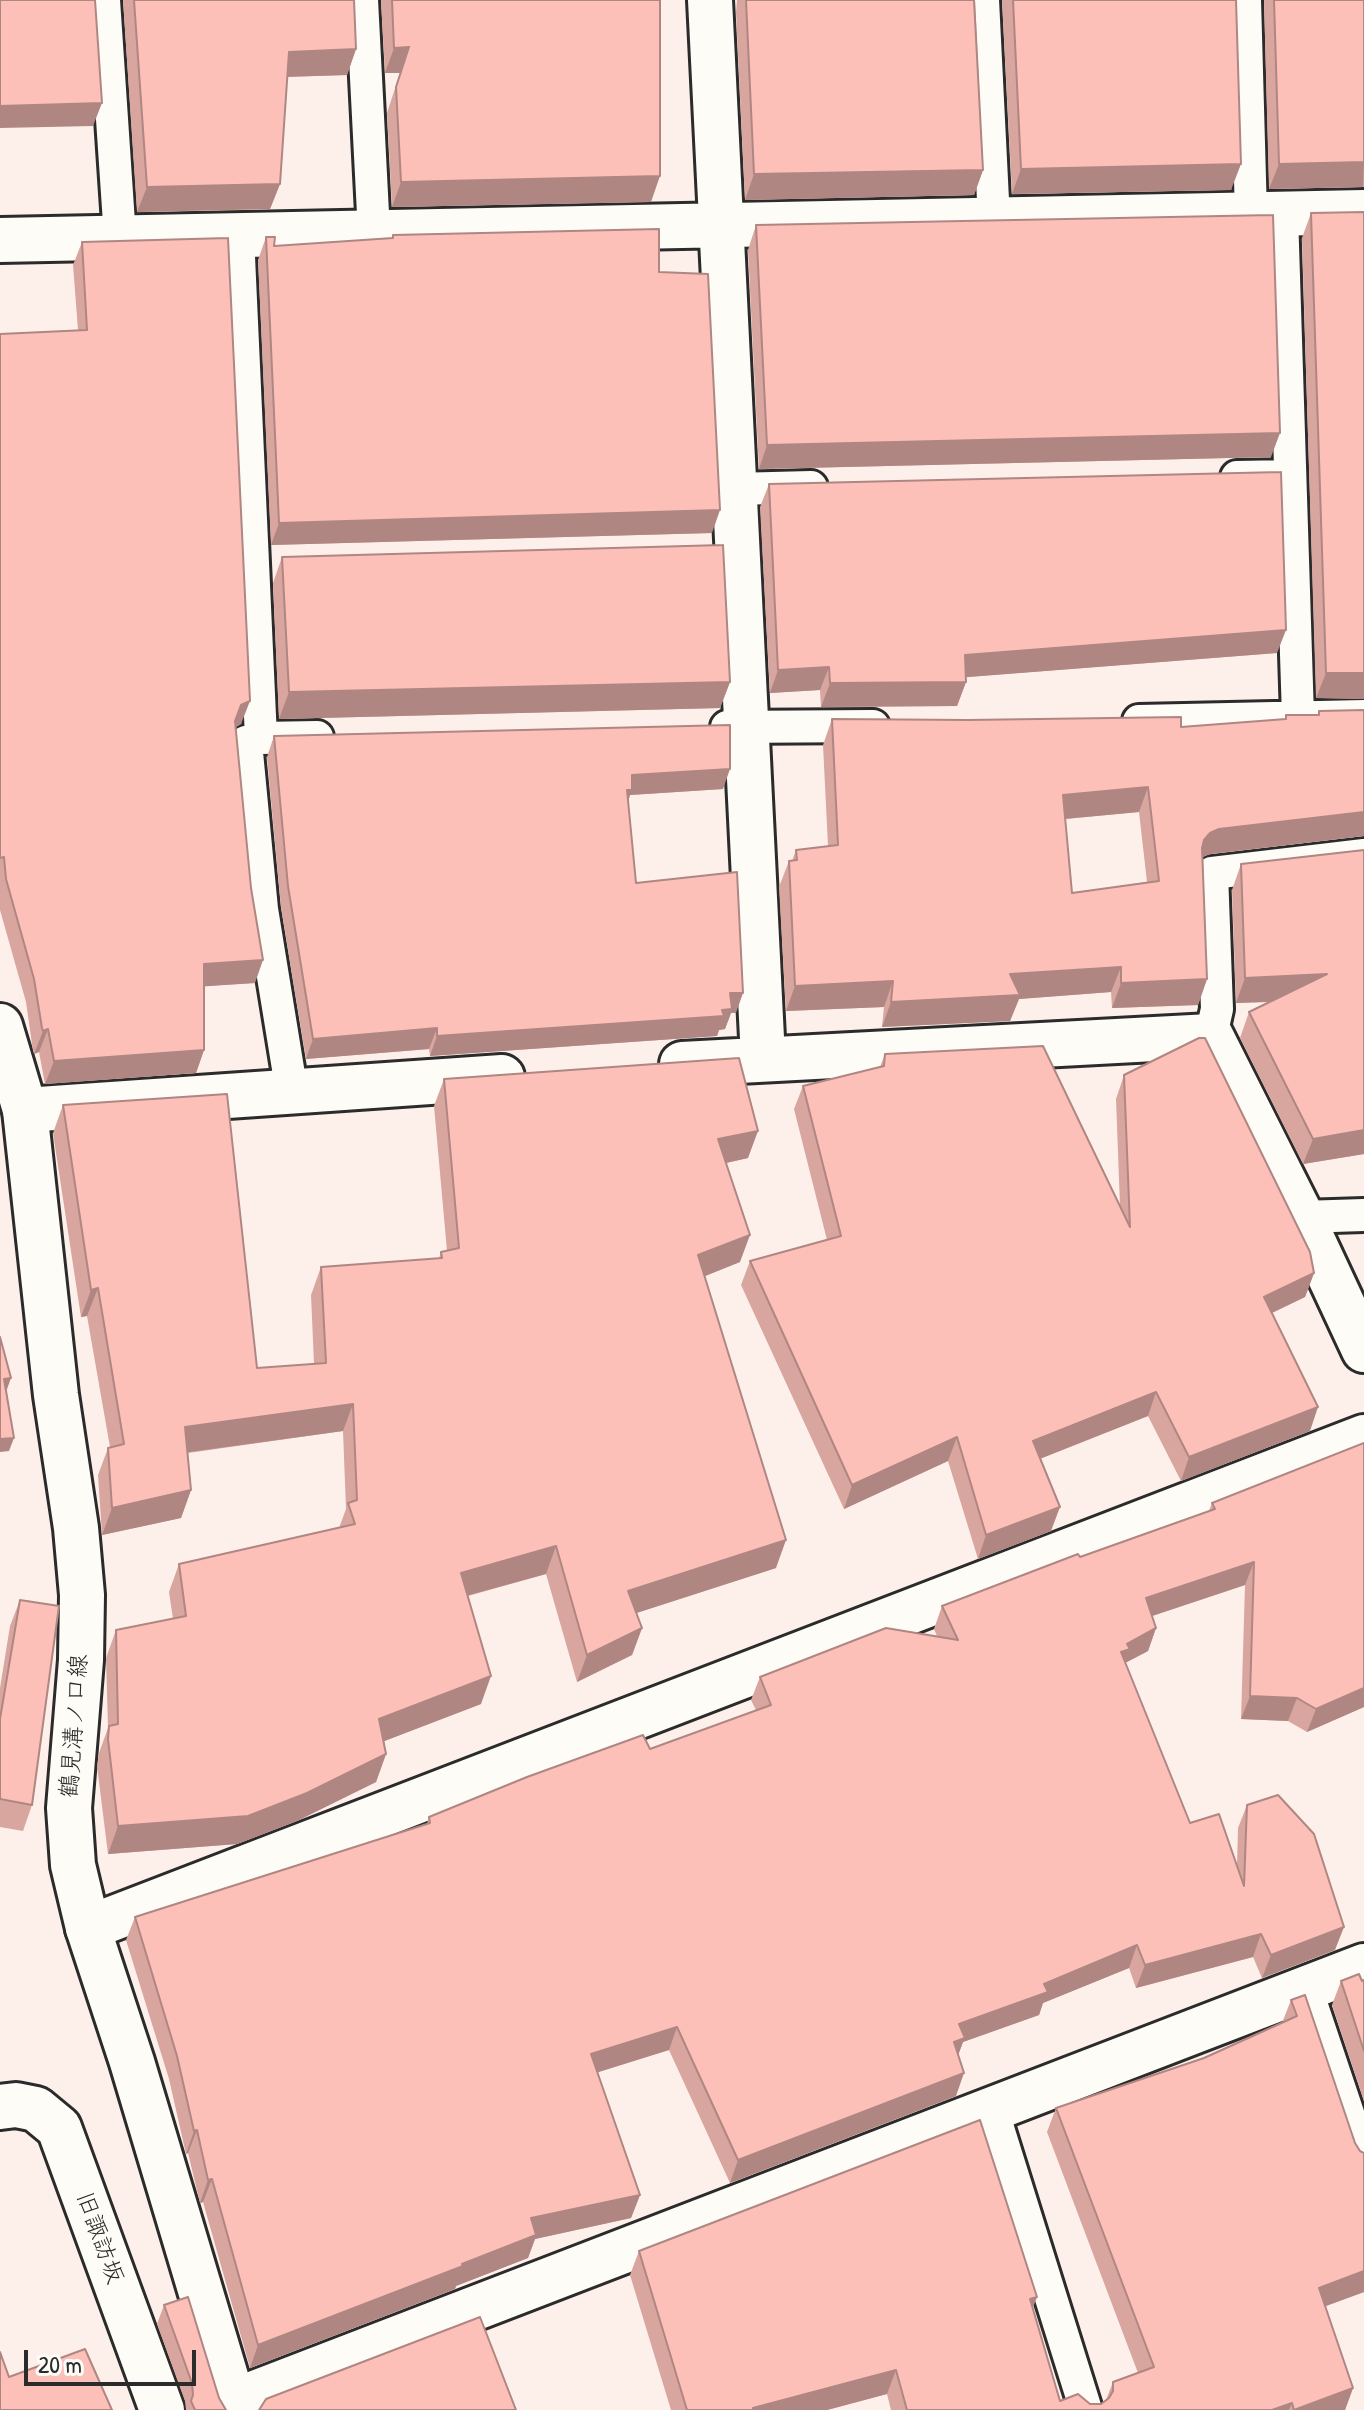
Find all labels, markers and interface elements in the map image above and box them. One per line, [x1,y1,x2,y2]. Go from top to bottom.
street label: 鶴見溝ノ口線 [56,1653,94,1799]
street label: 旧諏訪坂 [69,2188,129,2288]
scale bar [28,2334,200,2384]
text: 20 m [38,2348,82,2380]

